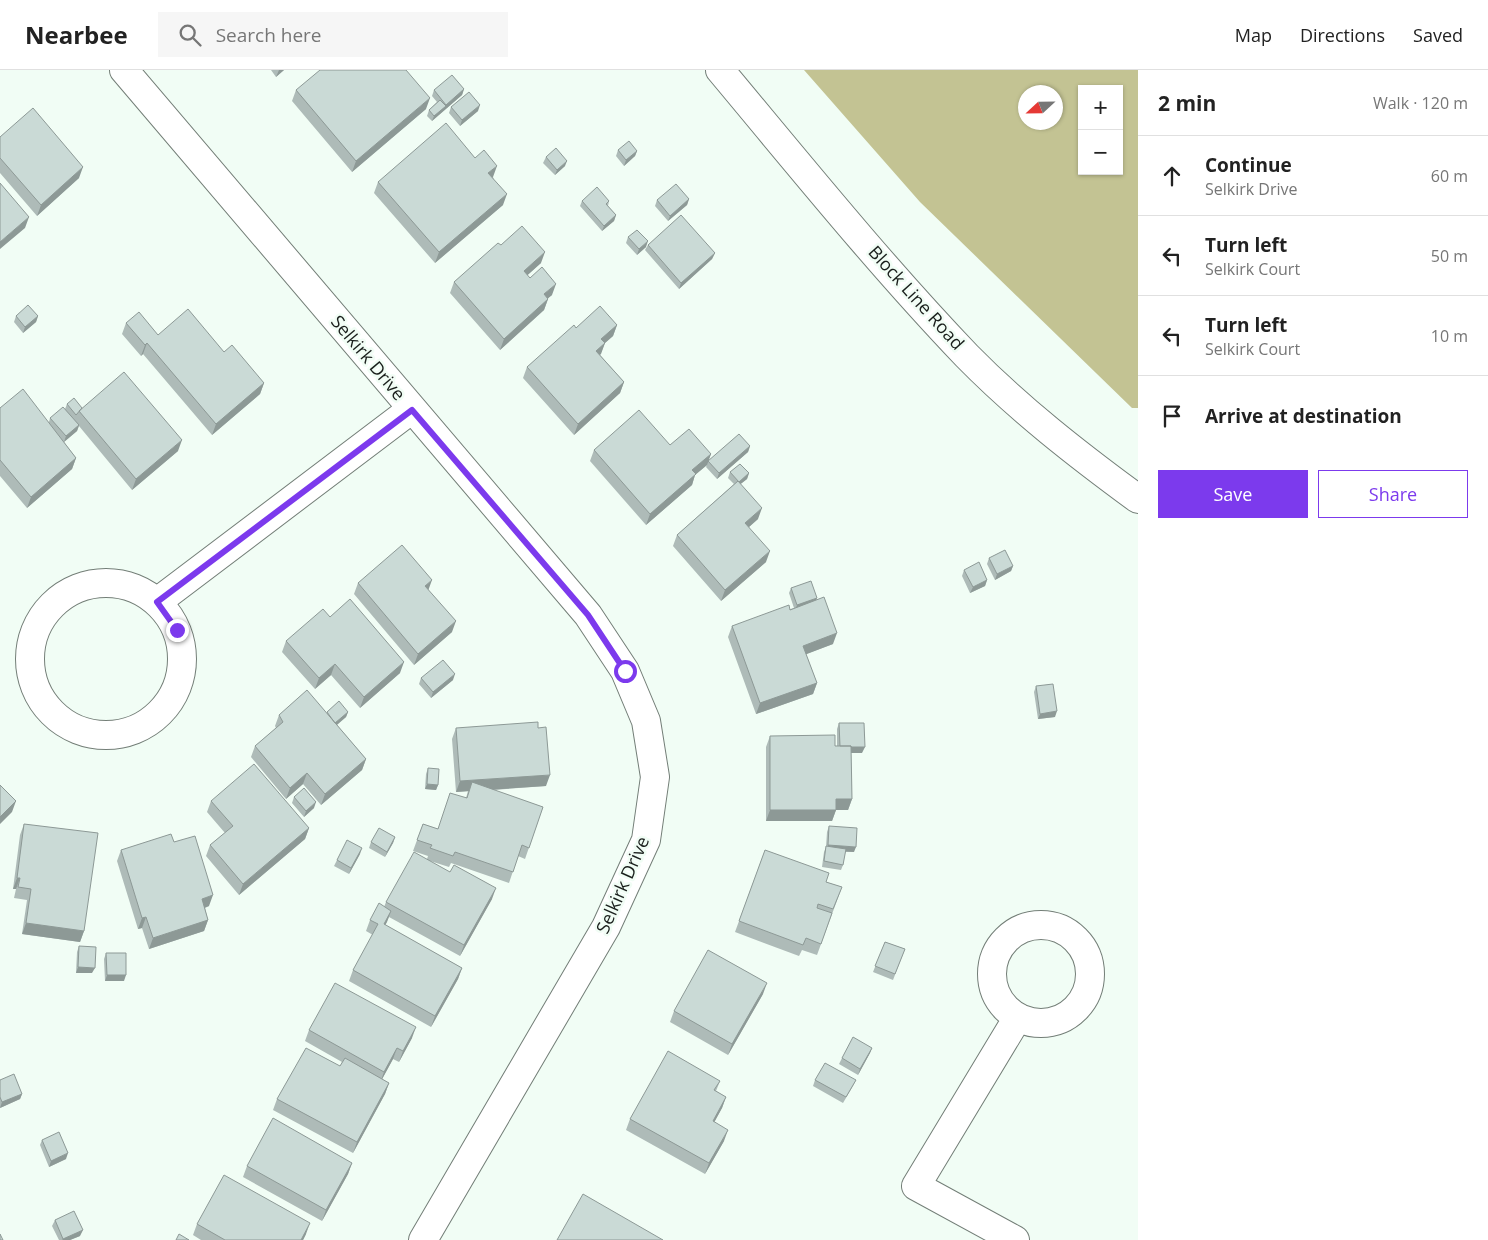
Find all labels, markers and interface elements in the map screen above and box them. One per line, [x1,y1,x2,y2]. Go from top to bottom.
search box [158,12,508,57]
text: Nearbee [25,18,128,51]
icon: search [176,21,204,49]
text: Search here [216,22,322,48]
text: Map [1235,23,1272,47]
text: Directions [1300,23,1385,47]
text: Saved [1413,23,1463,47]
north arrow [1018,85,1063,130]
map controls [1078,85,1123,175]
button: + [1078,85,1123,130]
text: 2 min [1158,89,1216,117]
text: Walk · 120 m [1373,92,1468,114]
button: − [1078,130,1123,175]
text: Continue [1205,152,1292,178]
icon: ahead [1158,162,1186,190]
text: 60 m [1431,165,1468,187]
text: Selkirk Drive [1205,178,1298,200]
text: Turn left [1205,232,1287,258]
street label: Block Line Road [864,240,970,355]
icon: left [1158,242,1186,270]
text: 50 m [1431,245,1468,267]
text: Selkirk Court [1205,258,1300,280]
street label: Selkirk Drive [326,310,411,405]
text: Turn left [1205,312,1287,338]
icon: left [1158,322,1186,350]
text: 10 m [1431,325,1468,347]
text: Selkirk Court [1205,338,1300,360]
icon: arrive [1158,402,1186,430]
text: Arrive at destination [1205,403,1402,429]
button: Save [1158,470,1308,518]
button: Share [1318,470,1468,518]
route end [166,619,189,642]
route start [614,660,637,683]
street label: Selkirk Drive [590,832,654,937]

